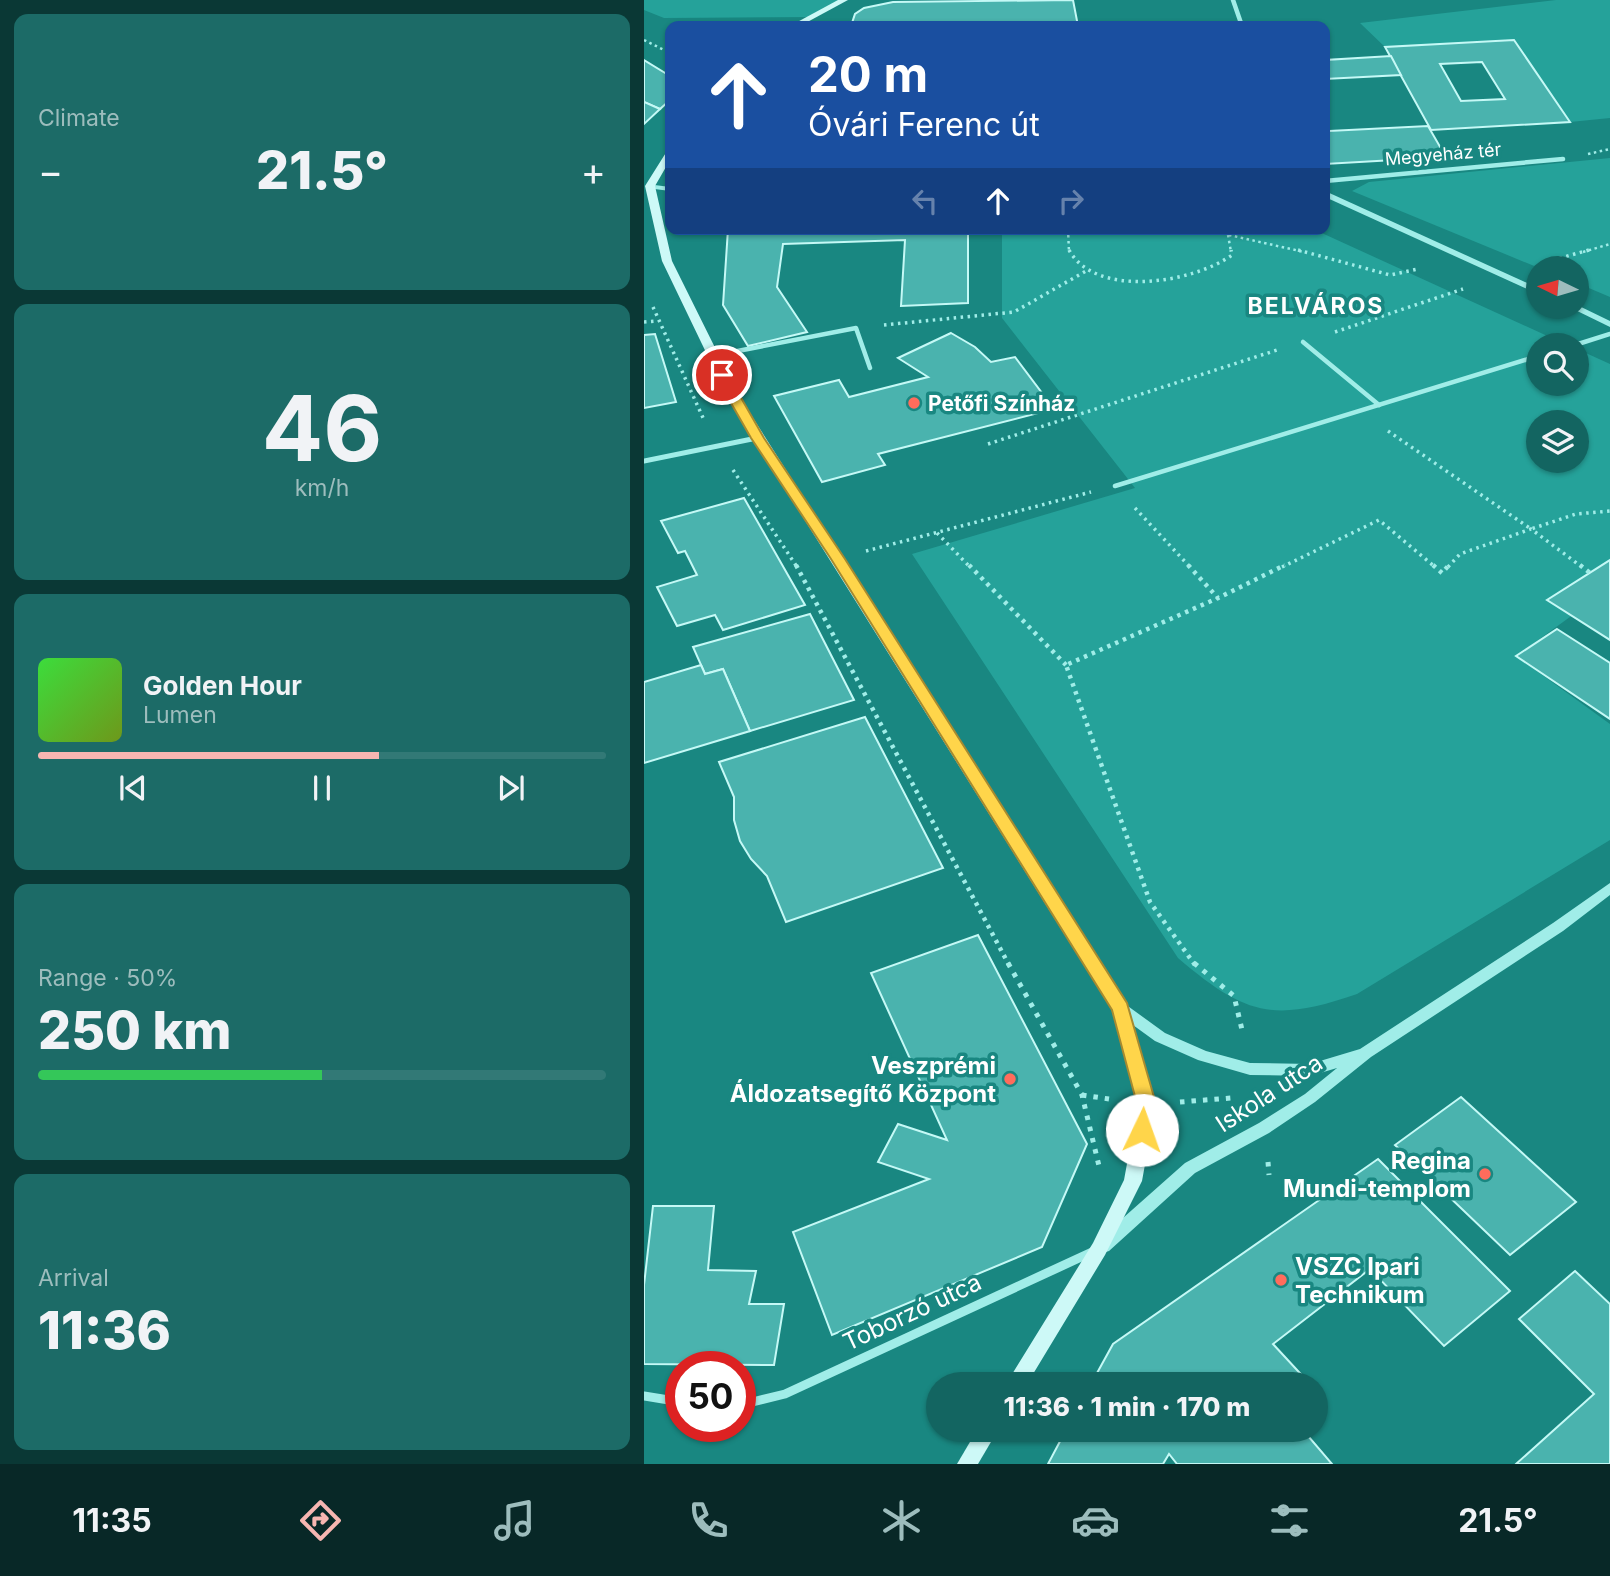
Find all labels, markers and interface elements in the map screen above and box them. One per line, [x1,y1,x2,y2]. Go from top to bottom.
text: 20 m [808,45,928,104]
icon: ahead [693,49,784,140]
text: Climate [38,104,120,132]
text: Óvári Ferenc út [808,105,1040,144]
street label: Megyeház tér [1384,138,1502,170]
text: 21.5° [256,139,388,202]
text: − [38,148,63,194]
text: + [581,148,606,194]
icon: left [906,182,944,220]
icon: ahead [979,182,1017,220]
icon: right [1052,182,1090,220]
north arrow [1526,256,1589,318]
map controls [1526,256,1589,473]
district label: BELVÁROS [1248,292,1384,320]
button: search [1526,333,1589,396]
pin [692,345,752,405]
icon: arrive [703,356,741,394]
text: 46 [262,373,382,483]
place label: Petőfi Színház [928,391,1075,416]
marker: Petőfi Színház [906,395,922,411]
button: layers [1526,410,1589,473]
text: km/h [295,474,349,502]
text: Golden Hour [143,670,302,701]
text: Lumen [143,701,217,729]
icon: previous [114,769,152,807]
icon: pause [303,769,341,807]
icon: next [492,769,530,807]
text: Range · 50% [38,964,177,992]
text: 250 km [38,999,231,1062]
street label: Iskola utca [1210,1048,1328,1138]
place label: Veszprémi Áldozatsegítő Központ [730,1051,996,1108]
marker: Veszprémi Áldozatsegítő Központ [1002,1071,1018,1087]
position arrow [1105,1093,1179,1167]
place label: Regina Mundi-templom [1283,1146,1471,1203]
marker: Regina Mundi-templom [1477,1166,1493,1182]
place label: VSZC Ipari Technikum [1295,1252,1425,1309]
text: Arrival [38,1264,109,1292]
street label: Toborzó utca [838,1267,986,1357]
marker: VSZC Ipari Technikum [1273,1272,1289,1288]
text: 11:36 [38,1299,171,1362]
speed limit sign: 50 [665,1351,756,1442]
text: 11:36 · 1 min · 170 m [1004,1391,1250,1422]
icon: directions [296,1496,345,1545]
icon: music [490,1496,539,1545]
icon: phone [684,1496,733,1545]
icon: climate [877,1496,926,1545]
icon: car [1071,1496,1120,1545]
icon: filters [1265,1496,1314,1545]
text: 11:35 [72,1501,152,1540]
text: 21.5° [1458,1501,1538,1540]

